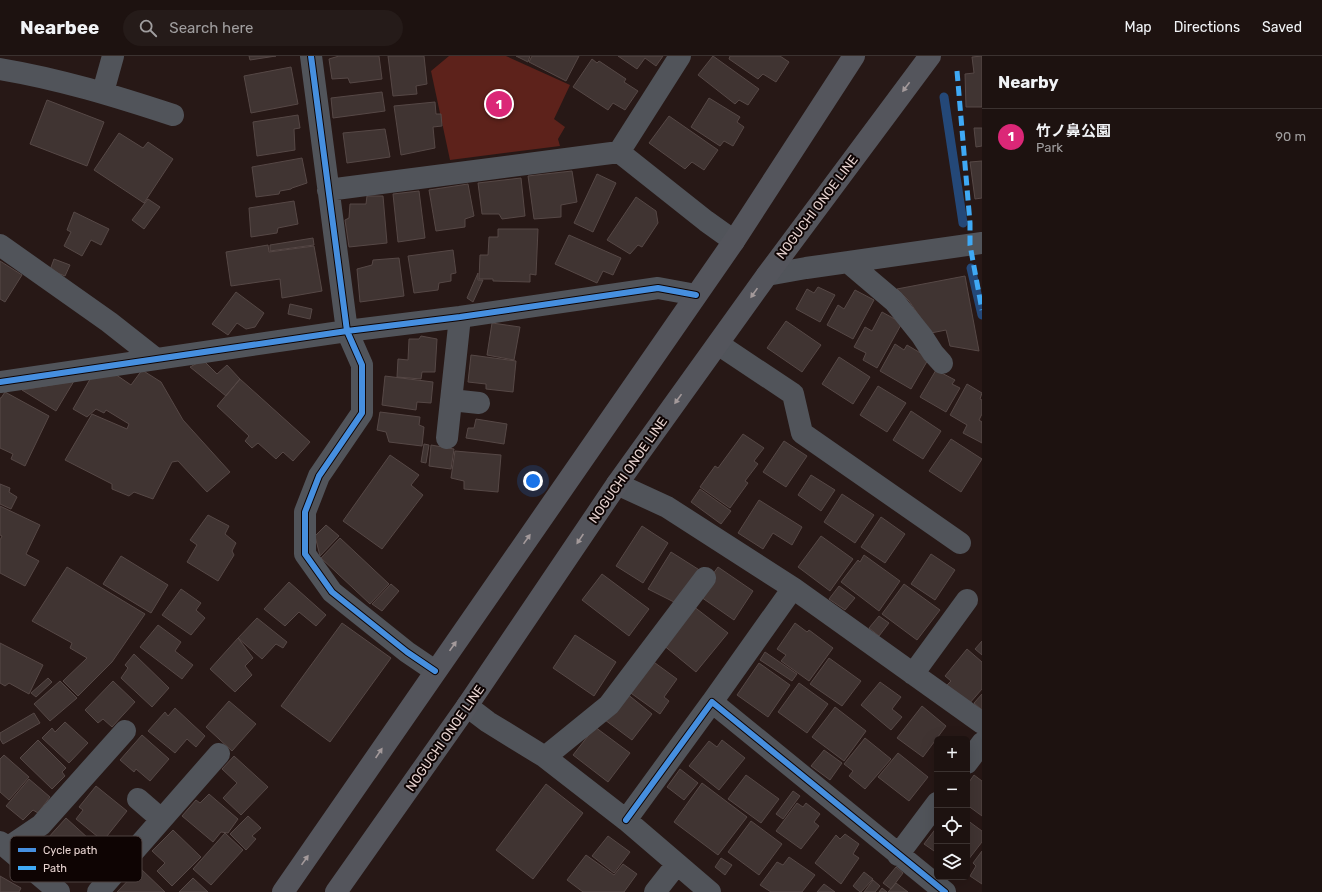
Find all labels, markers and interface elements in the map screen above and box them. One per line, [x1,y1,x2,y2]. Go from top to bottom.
search box [123,10,403,46]
text: Nearbee [20,16,99,39]
icon: search [137,17,159,39]
text: Search here [169,19,254,37]
text: Map [1125,19,1152,36]
text: Directions [1174,19,1240,36]
text: Saved [1262,19,1302,36]
text: Nearby [998,72,1059,92]
one-way arrow [902,82,911,93]
pin: 1 [486,89,512,119]
text: 竹ノ鼻公園 [1036,122,1111,140]
text: 1 [1008,129,1014,144]
text: 90 m [1275,129,1306,144]
text: Park [1036,140,1063,155]
street label: NOGUCHI ONOE LINE [773,152,861,262]
one-way arrow [750,288,758,298]
one-way arrow [674,393,682,404]
street label: NOGUCHI ONOE LINE [586,414,670,526]
your location [523,471,543,491]
one-way arrow [523,534,531,544]
one-way arrow [576,534,583,545]
one-way arrow [449,641,457,651]
street label: NOGUCHI ONOE LINE [403,682,487,794]
map controls [934,736,970,880]
button: + [934,736,970,772]
one-way arrow [375,748,383,758]
button: − [934,772,970,808]
button: locate [934,808,970,844]
legend [10,836,142,882]
text: Cycle path [43,844,97,857]
button: layers [934,844,970,880]
one-way arrow [301,855,309,865]
text: Path [43,862,67,875]

